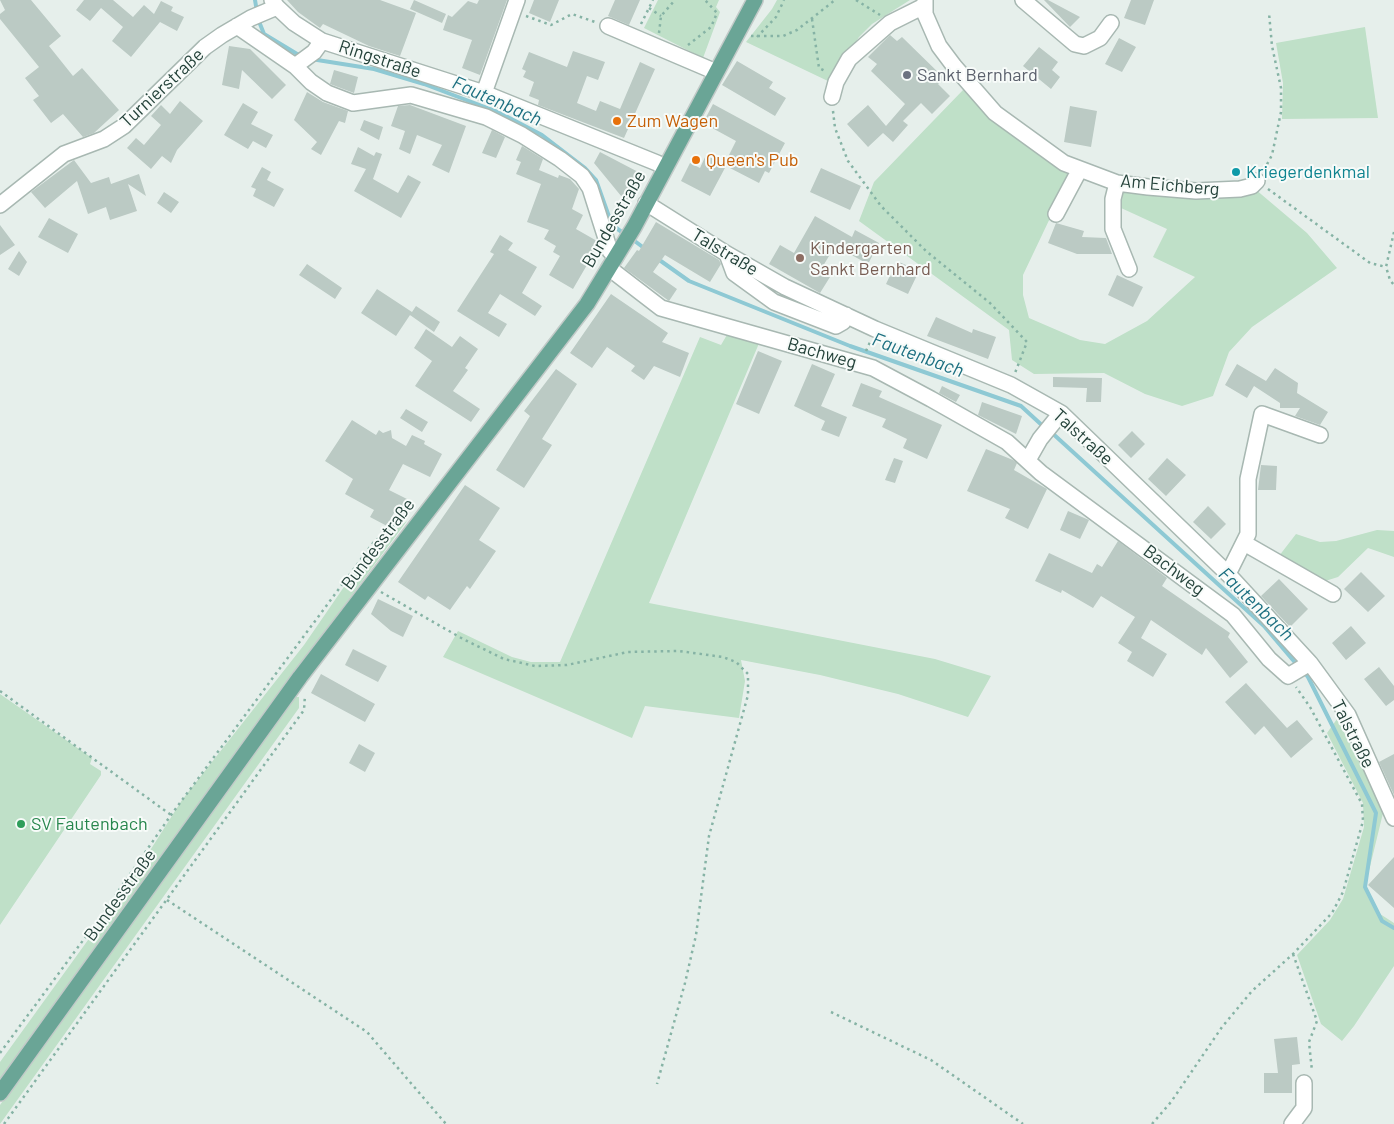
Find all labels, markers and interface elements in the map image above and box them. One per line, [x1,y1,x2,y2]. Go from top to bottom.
street label: Ringstraße [336,36,424,82]
street label: Turnierstraße [116,44,208,132]
place label: Sankt Bernhard [917,64,1038,86]
marker: Sankt Bernhard [901,69,913,81]
water label: Fautenbach [449,71,545,131]
place label: Zum Wagen [627,110,718,132]
marker: Zum Wagen [611,115,623,127]
place label: Queen's Pub [706,149,799,171]
marker: Queen's Pub [690,154,702,166]
place label: Kriegerdenkmal [1246,161,1370,183]
marker: Kriegerdenkmal [1230,166,1242,178]
street label: Bundesstraße [578,167,650,271]
street label: Am Eichberg [1120,170,1220,200]
street label: Talstraße [688,224,762,280]
place label: Kindergarten Sankt Bernhard [810,237,931,280]
marker: Kindergarten Sankt Bernhard [794,252,806,264]
water label: Fautenbach [869,328,967,382]
street label: Bachweg [785,333,859,373]
street label: Talstraße [1048,404,1118,470]
street label: Bundesstraße [337,494,419,594]
street label: Bachweg [1139,540,1209,600]
water label: Fautenbach [1214,563,1298,645]
street label: Talstraße [1327,696,1379,772]
place label: SV Fautenbach [31,813,148,835]
marker: SV Fautenbach [15,818,27,830]
street label: Bundesstraße [79,845,161,945]

